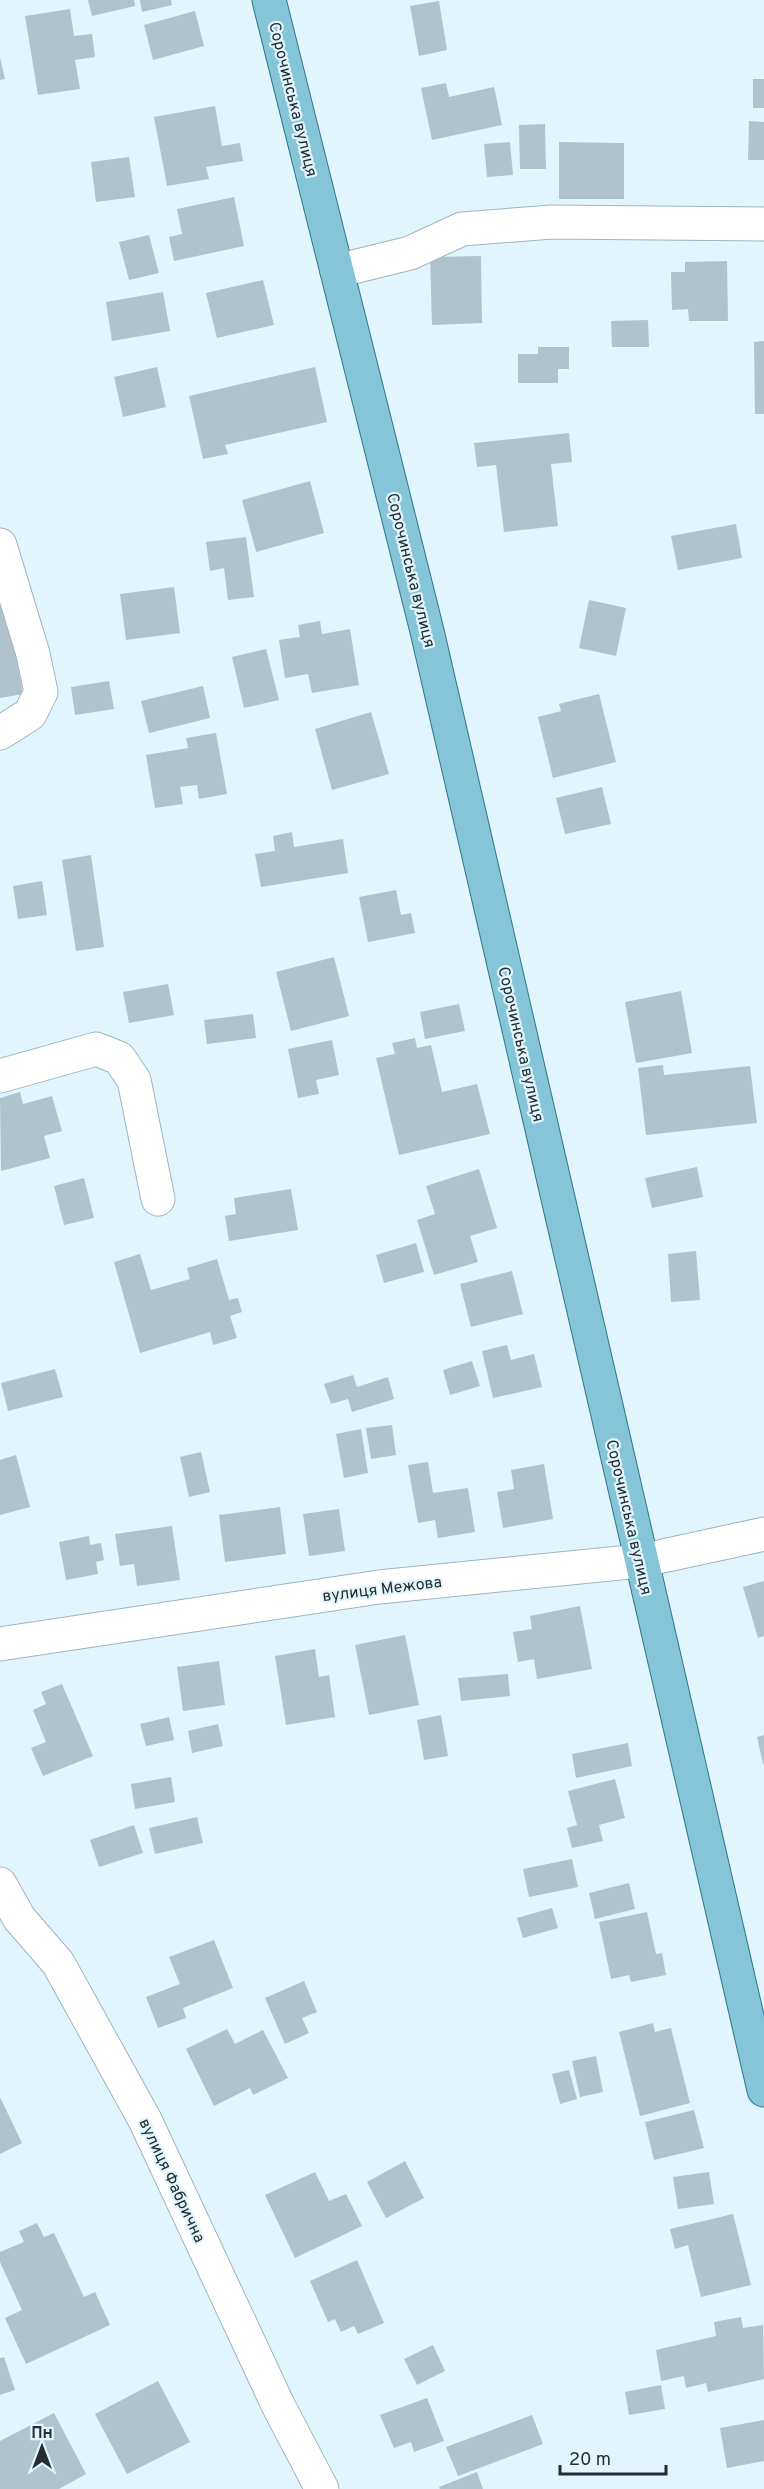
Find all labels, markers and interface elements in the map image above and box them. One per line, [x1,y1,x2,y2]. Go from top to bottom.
street label: Сорочинська вулиця [263,20,321,179]
street label: Сорочинська вулиця [381,491,439,650]
street label: Сорочинська вулиця [492,965,548,1124]
street label: Сорочинська вулиця [600,1438,656,1597]
street label: вулиця Межова [321,1573,443,1607]
street label: вулиця Фабрична [134,2116,209,2246]
north arrow [12,2417,72,2477]
text: Пн [31,2424,53,2444]
scale bar [560,2438,666,2476]
text: 20 m [569,2449,611,2472]

